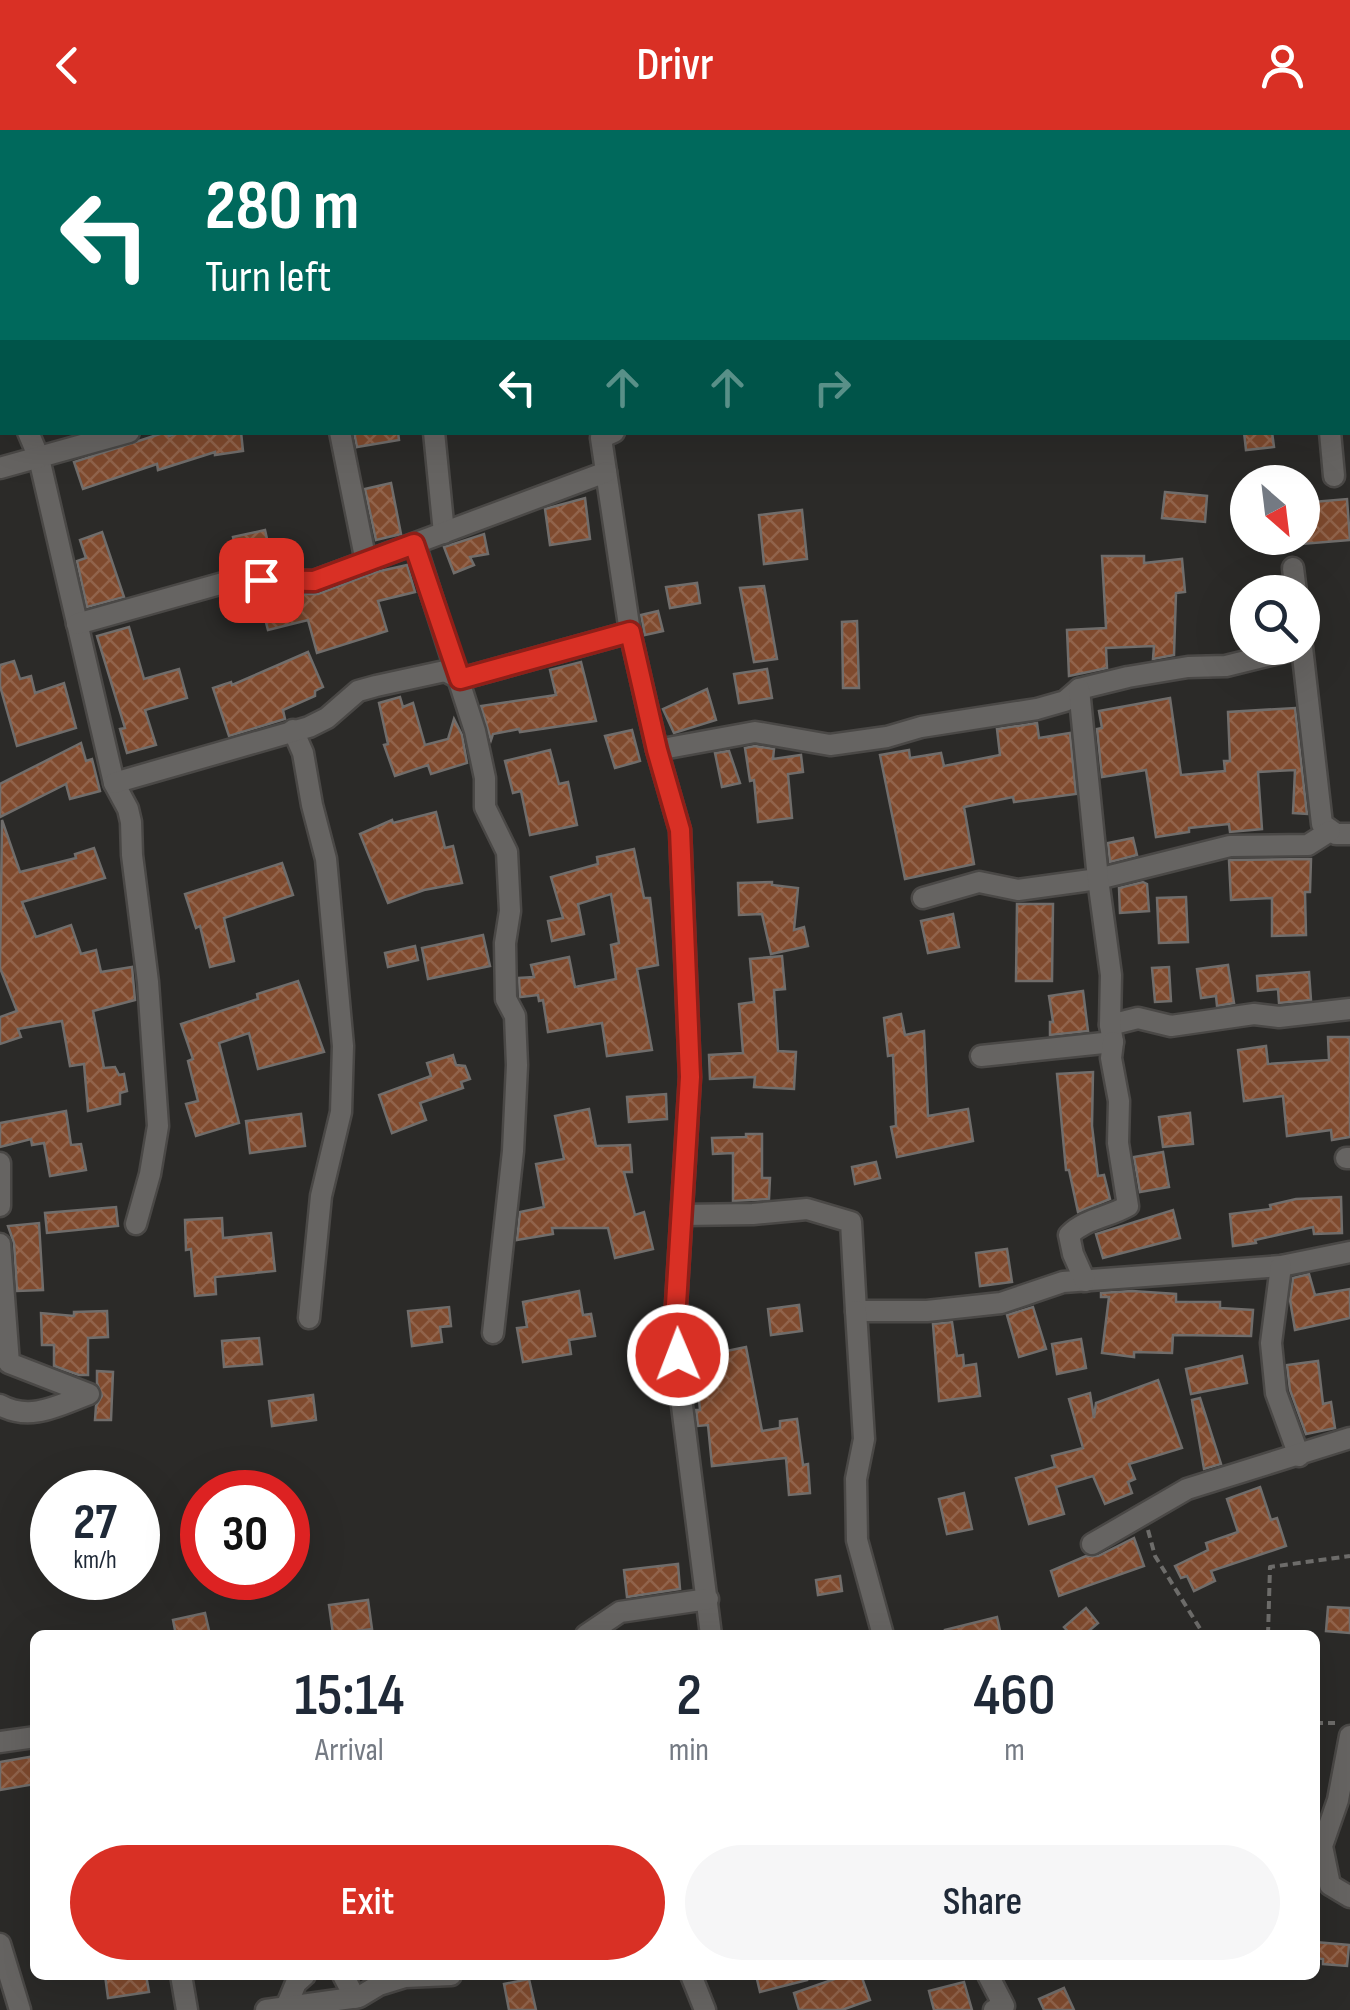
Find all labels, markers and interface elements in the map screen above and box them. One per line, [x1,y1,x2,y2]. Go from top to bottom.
icon: back [40,38,95,93]
text: Drivr [637,38,713,93]
icon: person [1255,38,1310,93]
text: 280 m [205,165,359,249]
icon: left [40,170,170,300]
text: Turn left [205,250,331,305]
icon: left [490,360,545,415]
icon: ahead [595,360,650,415]
icon: ahead [700,360,755,415]
icon: right [805,360,860,415]
north arrow [1230,465,1320,555]
map controls [1230,465,1320,665]
pin [219,538,304,623]
icon: arrive [234,553,289,608]
button: search [1230,575,1320,665]
position arrow [626,1303,730,1407]
speed limit sign: 30 [180,1470,310,1600]
text: 27 [73,1493,117,1553]
text: km/h [73,1545,117,1576]
text: 15:14 [294,1660,404,1732]
text: 2 [676,1660,702,1732]
text: 460 [974,1660,1056,1732]
text: Arrival [315,1731,384,1770]
text: min [669,1731,709,1770]
text: m [1004,1731,1025,1770]
button: Exit [70,1845,665,1960]
button: Share [685,1845,1280,1960]

